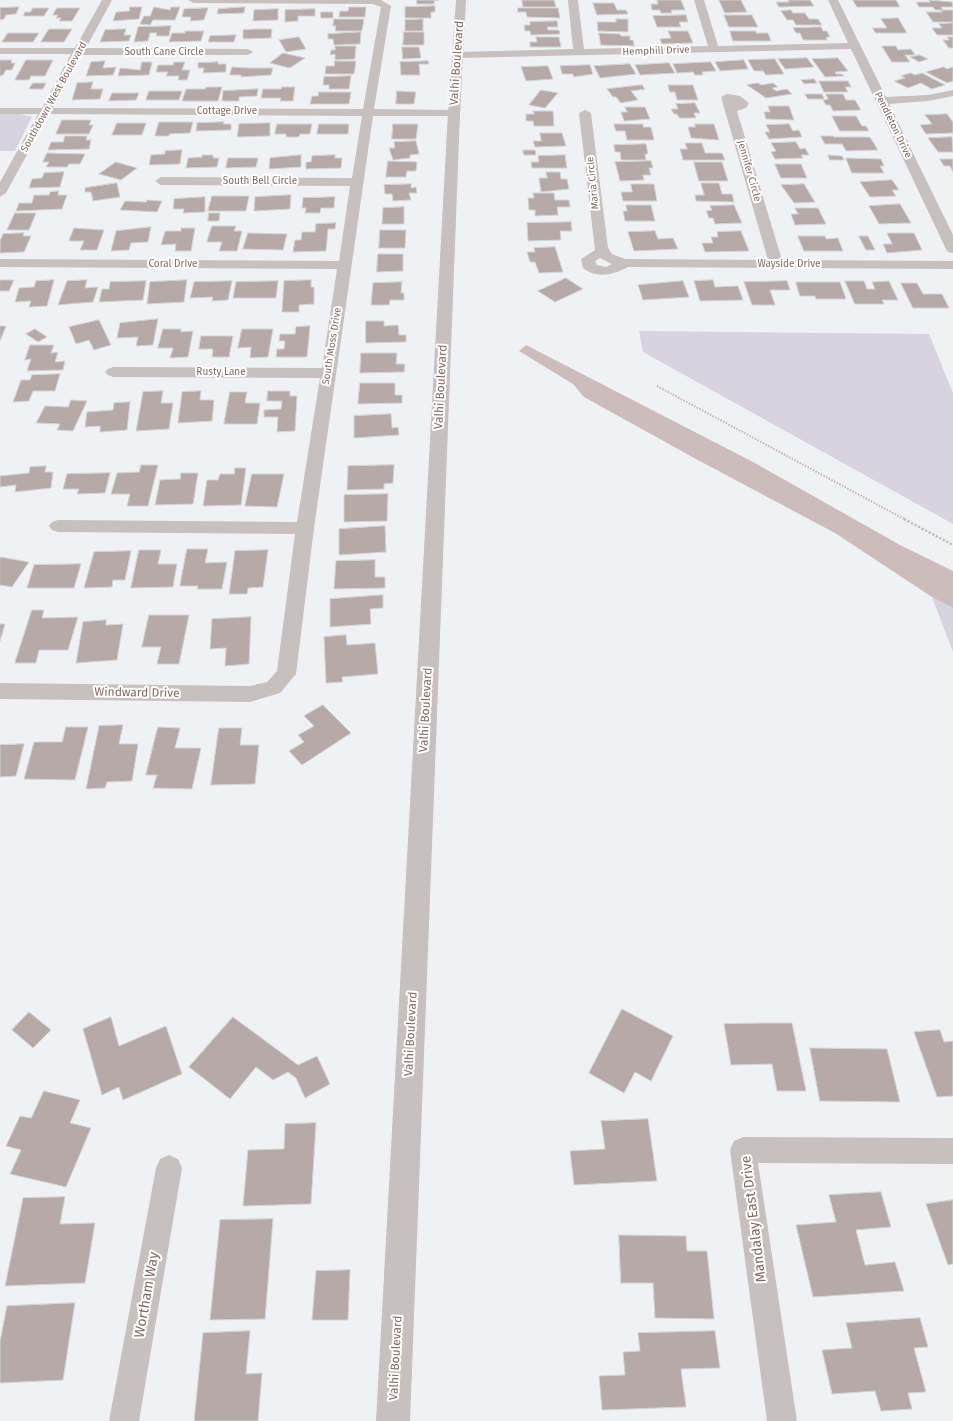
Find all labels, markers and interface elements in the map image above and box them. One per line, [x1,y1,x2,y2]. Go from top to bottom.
street label: Valhi Boulevard [447,20,467,106]
street label: Southdown West Boulevard [19,40,89,154]
street label: Hemphill Drive [622,44,690,58]
street label: South Cane Circle [124,46,204,58]
street label: Pendleton Drive [872,90,914,160]
street label: Cottage Drive [197,105,257,117]
street label: Jennifer Circle [735,139,763,203]
street label: Maria Circle [584,156,602,210]
street label: South Bell Circle [223,175,297,187]
street label: Coral Drive [148,258,198,270]
street label: Wayside Drive [757,258,821,270]
street label: South Moss Drive [320,306,344,386]
street label: Valhi Boulevard [432,344,450,430]
street label: Rusty Lane [196,366,246,378]
street label: Valhi Boulevard [417,667,435,753]
street label: Windward Drive [94,685,180,701]
street label: Valhi Boulevard [402,991,420,1077]
street label: Mandalay East Drive [738,1155,770,1283]
street label: Wortham Way [131,1251,163,1339]
street label: Valhi Boulevard [387,1315,405,1401]

